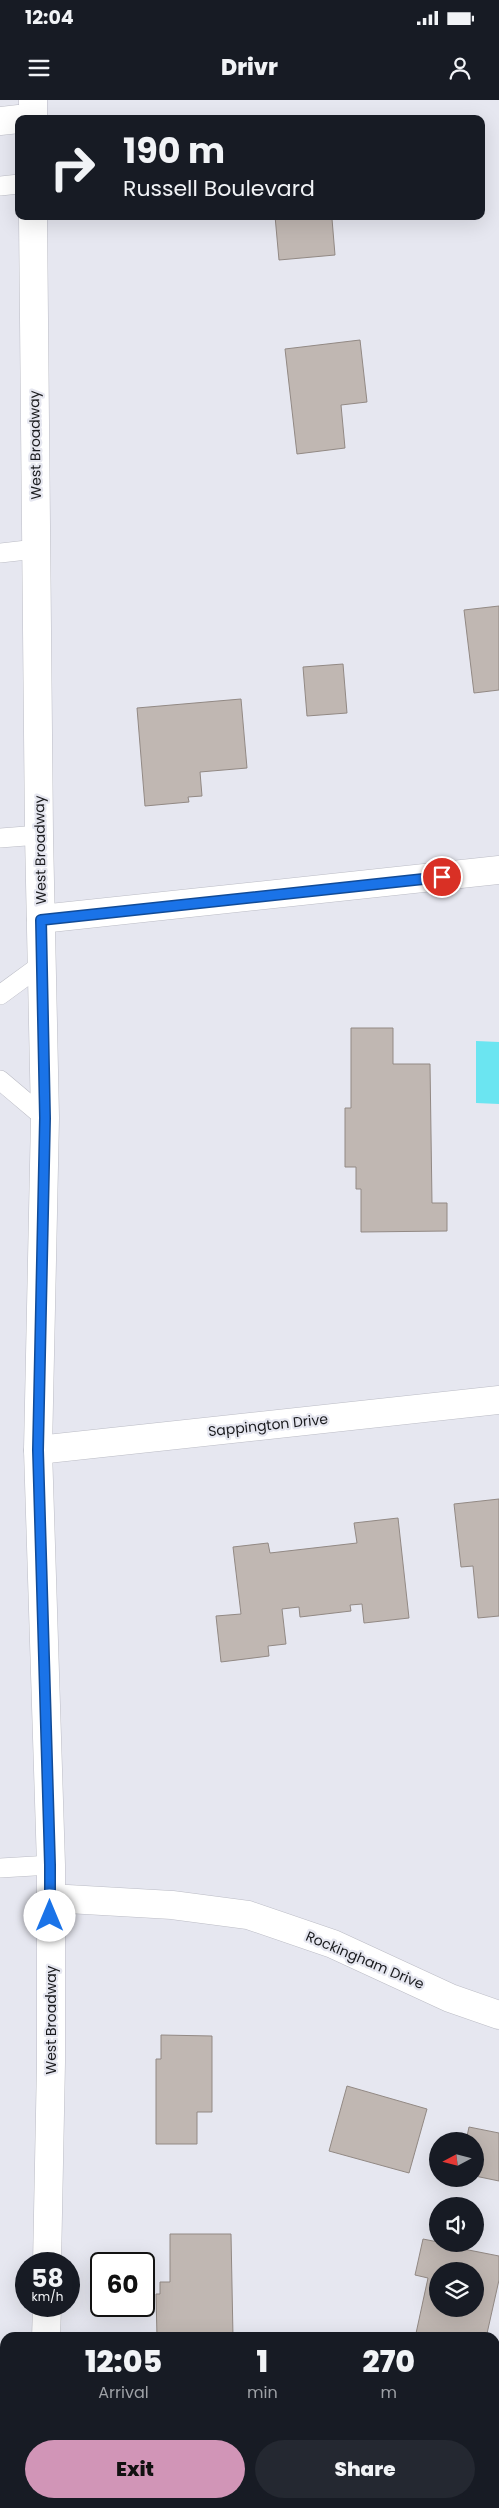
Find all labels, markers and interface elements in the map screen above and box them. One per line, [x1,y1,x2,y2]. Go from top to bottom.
text: 12:04 [25,4,74,31]
text: Drivr [221,52,278,83]
icon: menu [25,54,53,82]
icon: person [446,54,474,82]
text: 190 m [123,126,225,175]
icon: right [40,135,105,200]
text: Russell Boulevard [123,173,315,204]
street label: West Broadway [24,390,46,500]
street label: West Broadway [29,795,51,905]
pin [421,856,463,898]
icon: arrive [428,863,456,891]
street label: Sappington Drive [207,1409,329,1441]
position arrow [23,1889,75,1941]
street label: Rockingham Drive [303,1926,428,1994]
street label: West Broadway [41,1965,61,2075]
north arrow [429,2132,484,2188]
map controls [429,2132,484,2317]
button: sound [429,2197,484,2252]
speed limit sign: 60 [90,2252,155,2317]
text: 58 [31,2261,64,2296]
button: layers [429,2262,484,2317]
text: km/h [32,2288,63,2305]
text: 12:05 [85,2340,162,2383]
text: 1 [257,2340,268,2383]
text: 270 [363,2340,415,2383]
text: Arrival [98,2381,149,2404]
text: min [247,2381,278,2404]
text: m [381,2381,397,2404]
button: Exit [25,2440,245,2498]
button: Share [255,2440,475,2498]

